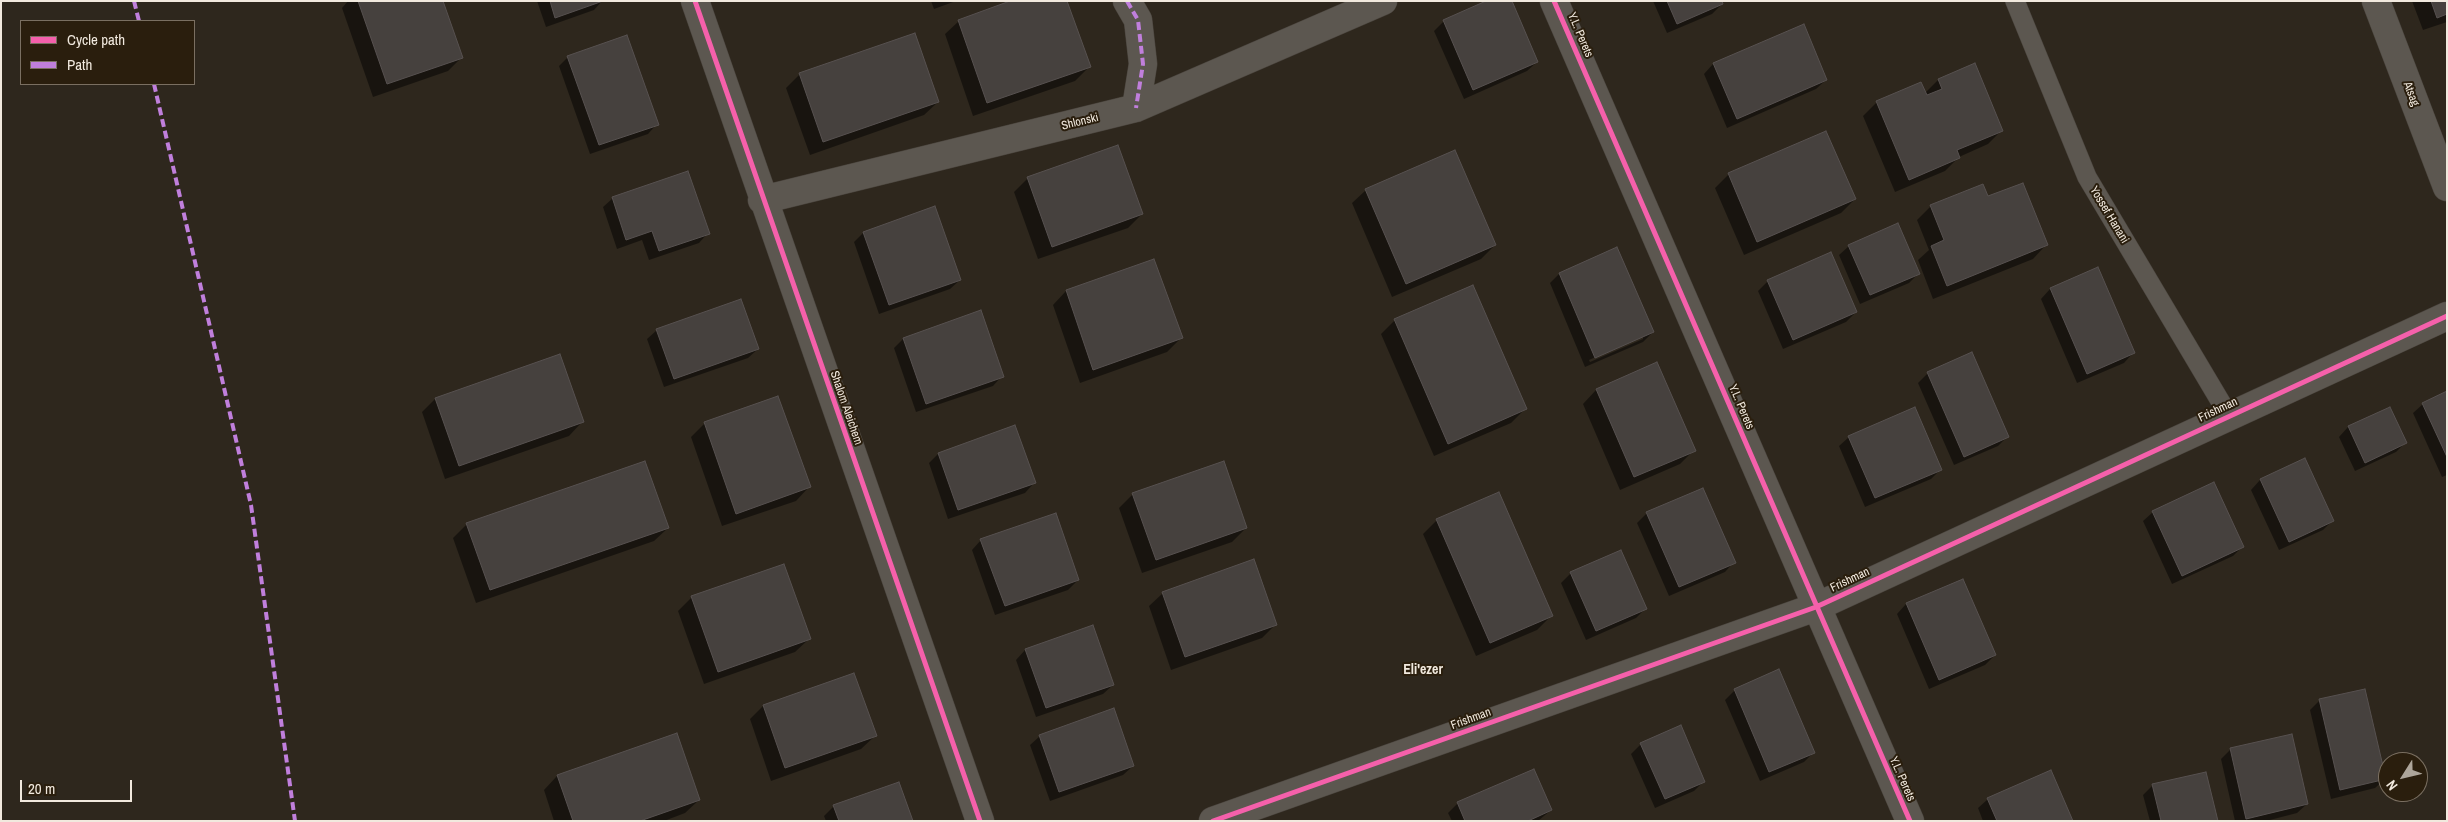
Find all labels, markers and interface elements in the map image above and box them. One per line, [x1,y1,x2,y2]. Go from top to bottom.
street label: Y.L. Perets [1564,10,1596,60]
legend [20,20,195,85]
text: Cycle path [67,29,125,50]
text: Path [67,54,92,75]
street label: Atsag [2400,80,2422,108]
street label: Shlonski [1060,110,1100,134]
street label: Yossef Hanani [2086,184,2132,246]
street label: Shalom Aleichem [827,369,865,447]
street label: Y.L. Perets [1725,382,1757,432]
street label: Frishman [2196,395,2240,425]
street label: Frishman [1828,565,1872,595]
district label: Eli'ezer [1403,662,1443,678]
street label: Frishman [1449,705,1493,733]
north arrow [2378,752,2428,802]
street label: Y.L. Perets [1886,754,1918,804]
scale bar [22,770,135,802]
text: N [2382,777,2401,794]
text: 20 m [28,778,55,799]

